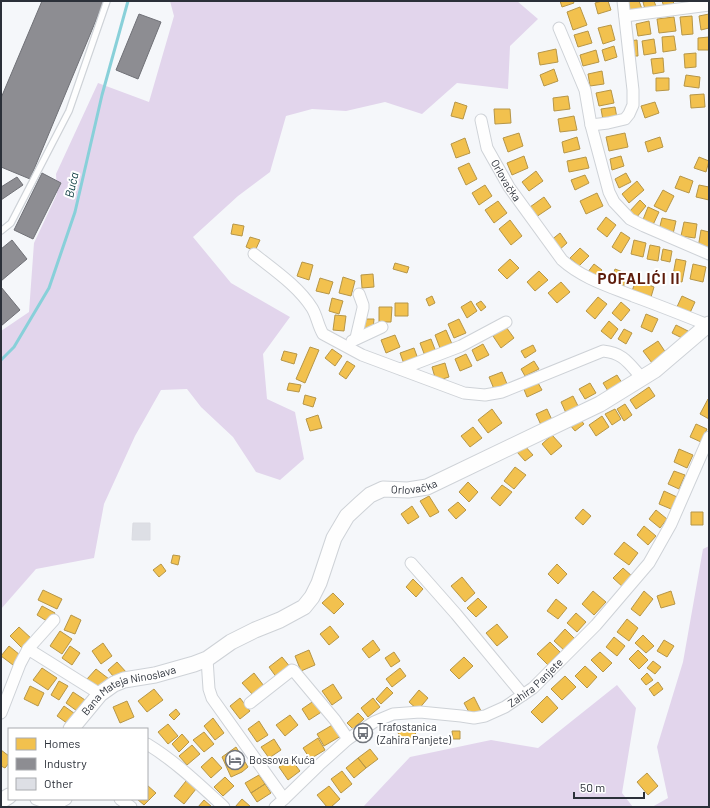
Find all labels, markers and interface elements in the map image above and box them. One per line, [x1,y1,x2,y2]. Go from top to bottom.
street label: Orlovačka [489,157,524,203]
water label: Buća [61,171,81,199]
district label: POFALIĆI II [597,269,681,287]
street label: Orlovačka [391,476,439,496]
street label: Zahira Panjete [505,655,565,709]
street label: Bana Mateja Ninoslava [78,662,177,717]
place label: Trafostanica (Zahira Panjete) [376,720,451,746]
bus stop icon: Trafostanica (Zahira Panjete) [352,722,374,744]
legend [8,728,148,800]
text: Homes [44,736,81,750]
hotel icon: Bossova Kuća [224,749,246,771]
place label: Bossova Kuća [249,753,315,766]
text: Industry [44,756,87,770]
scale bar [574,774,644,800]
text: Other [44,776,74,790]
text: 50 m [580,780,605,794]

